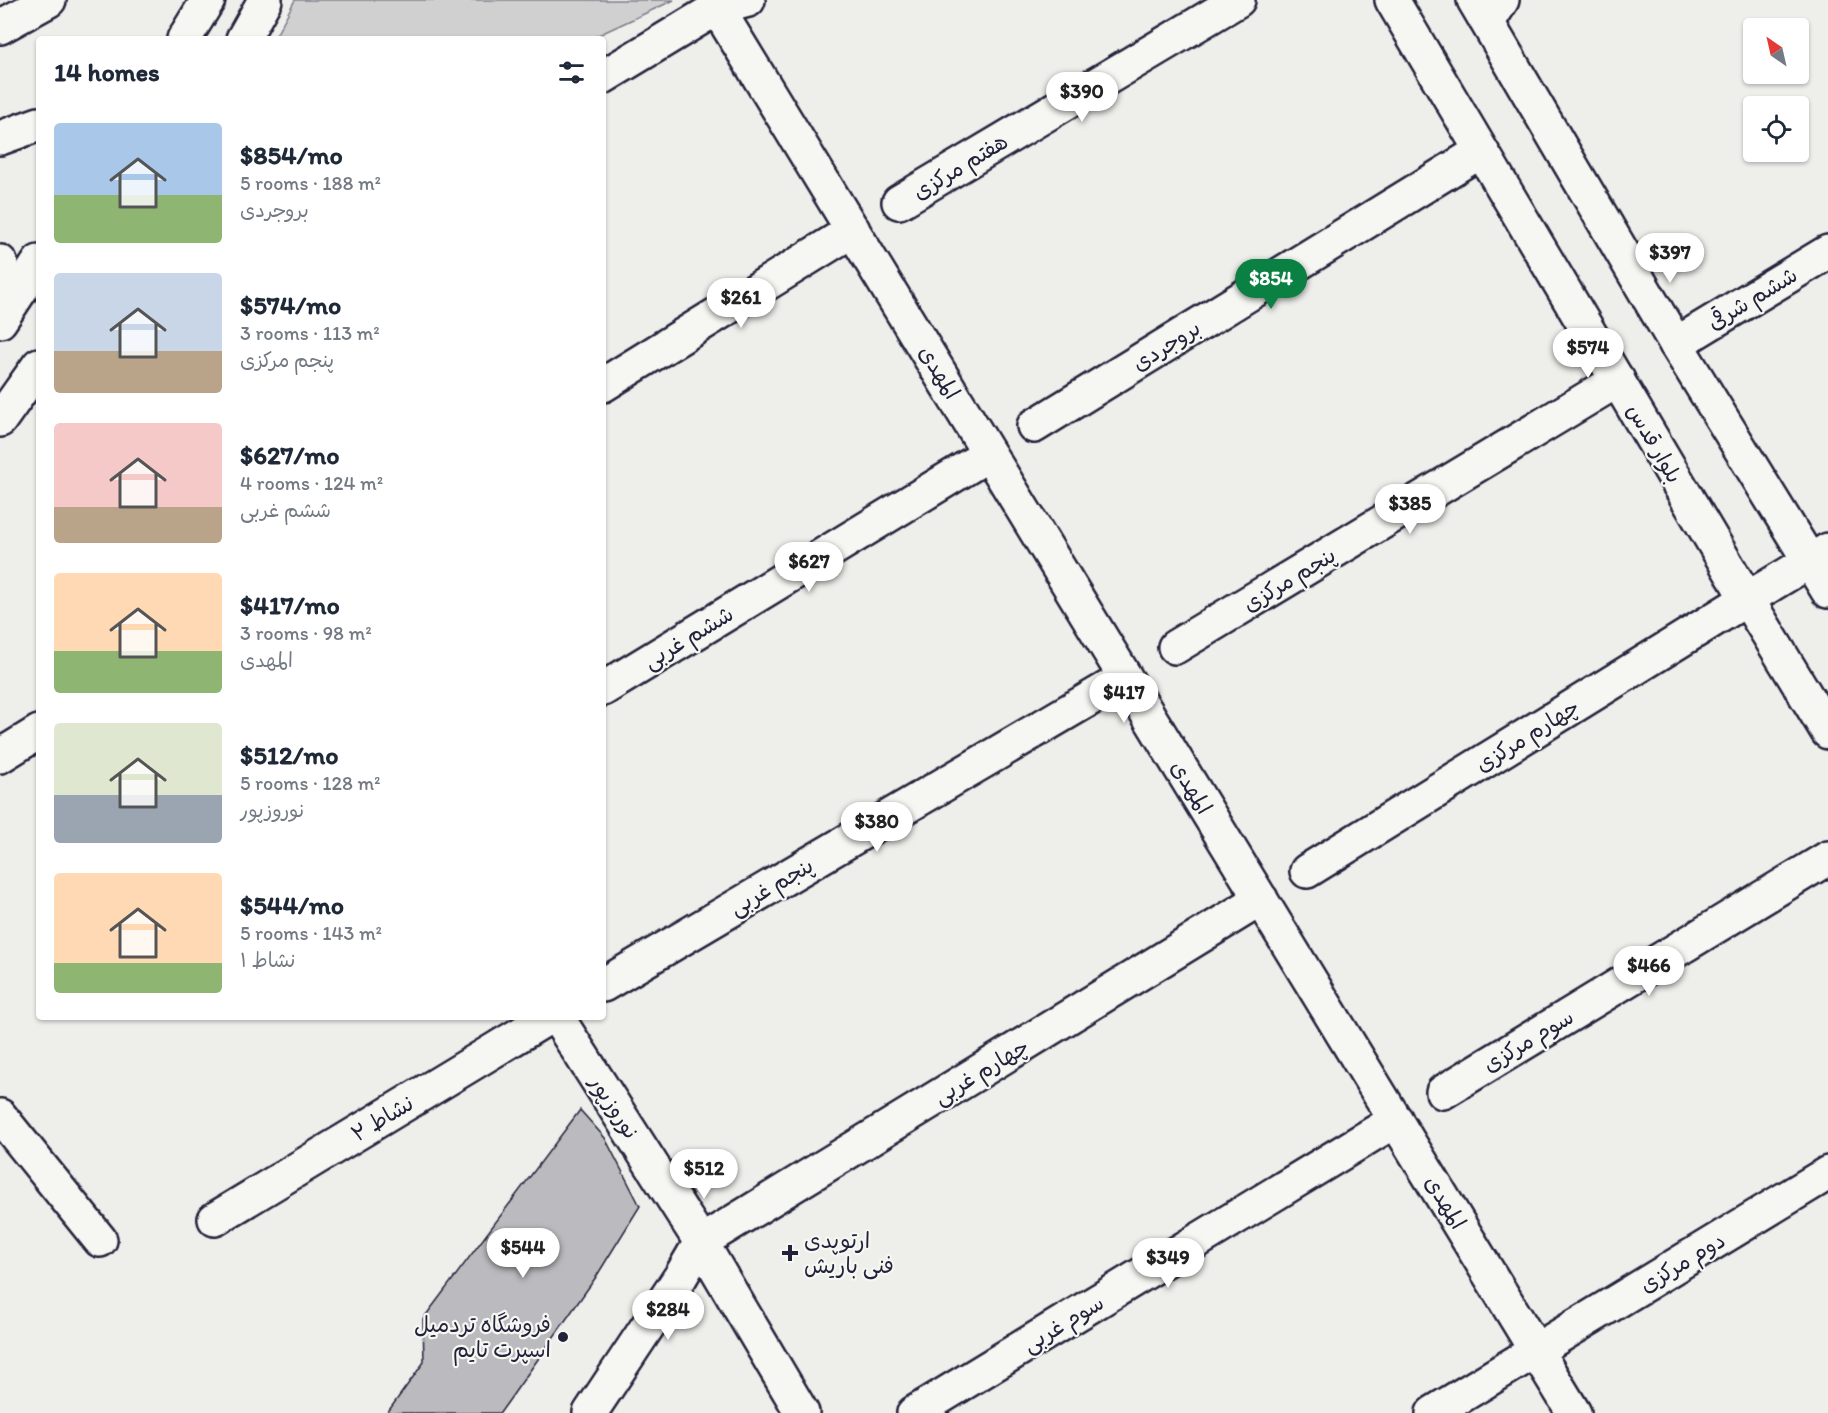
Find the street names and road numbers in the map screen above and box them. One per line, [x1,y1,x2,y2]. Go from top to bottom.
street label: هفتم مرکزی [908,127,1014,208]
street label: ششم شرقی [1702,261,1804,338]
street label: بروجردی [1127,314,1205,377]
street label: المهدی [913,340,966,404]
street label: بلوار قدس [1621,399,1688,488]
street label: پنجم مرکزی [1238,541,1342,620]
street label: ششم غربی [638,600,740,677]
street label: چهارم مرکزی [1470,693,1586,780]
street label: المهدی [1165,755,1218,819]
street label: پنجم غربی [724,852,820,924]
street label: سوم مرکزی [1478,1003,1581,1081]
street label: چهارم غربی [929,1032,1035,1113]
street label: نوروزپور [582,1069,645,1145]
street label: نشاط ۲ [346,1089,418,1147]
street label: المهدی [1419,1170,1472,1234]
street label: دوم مرکزی [1635,1226,1732,1302]
street label: سوم غربی [1018,1289,1111,1362]

